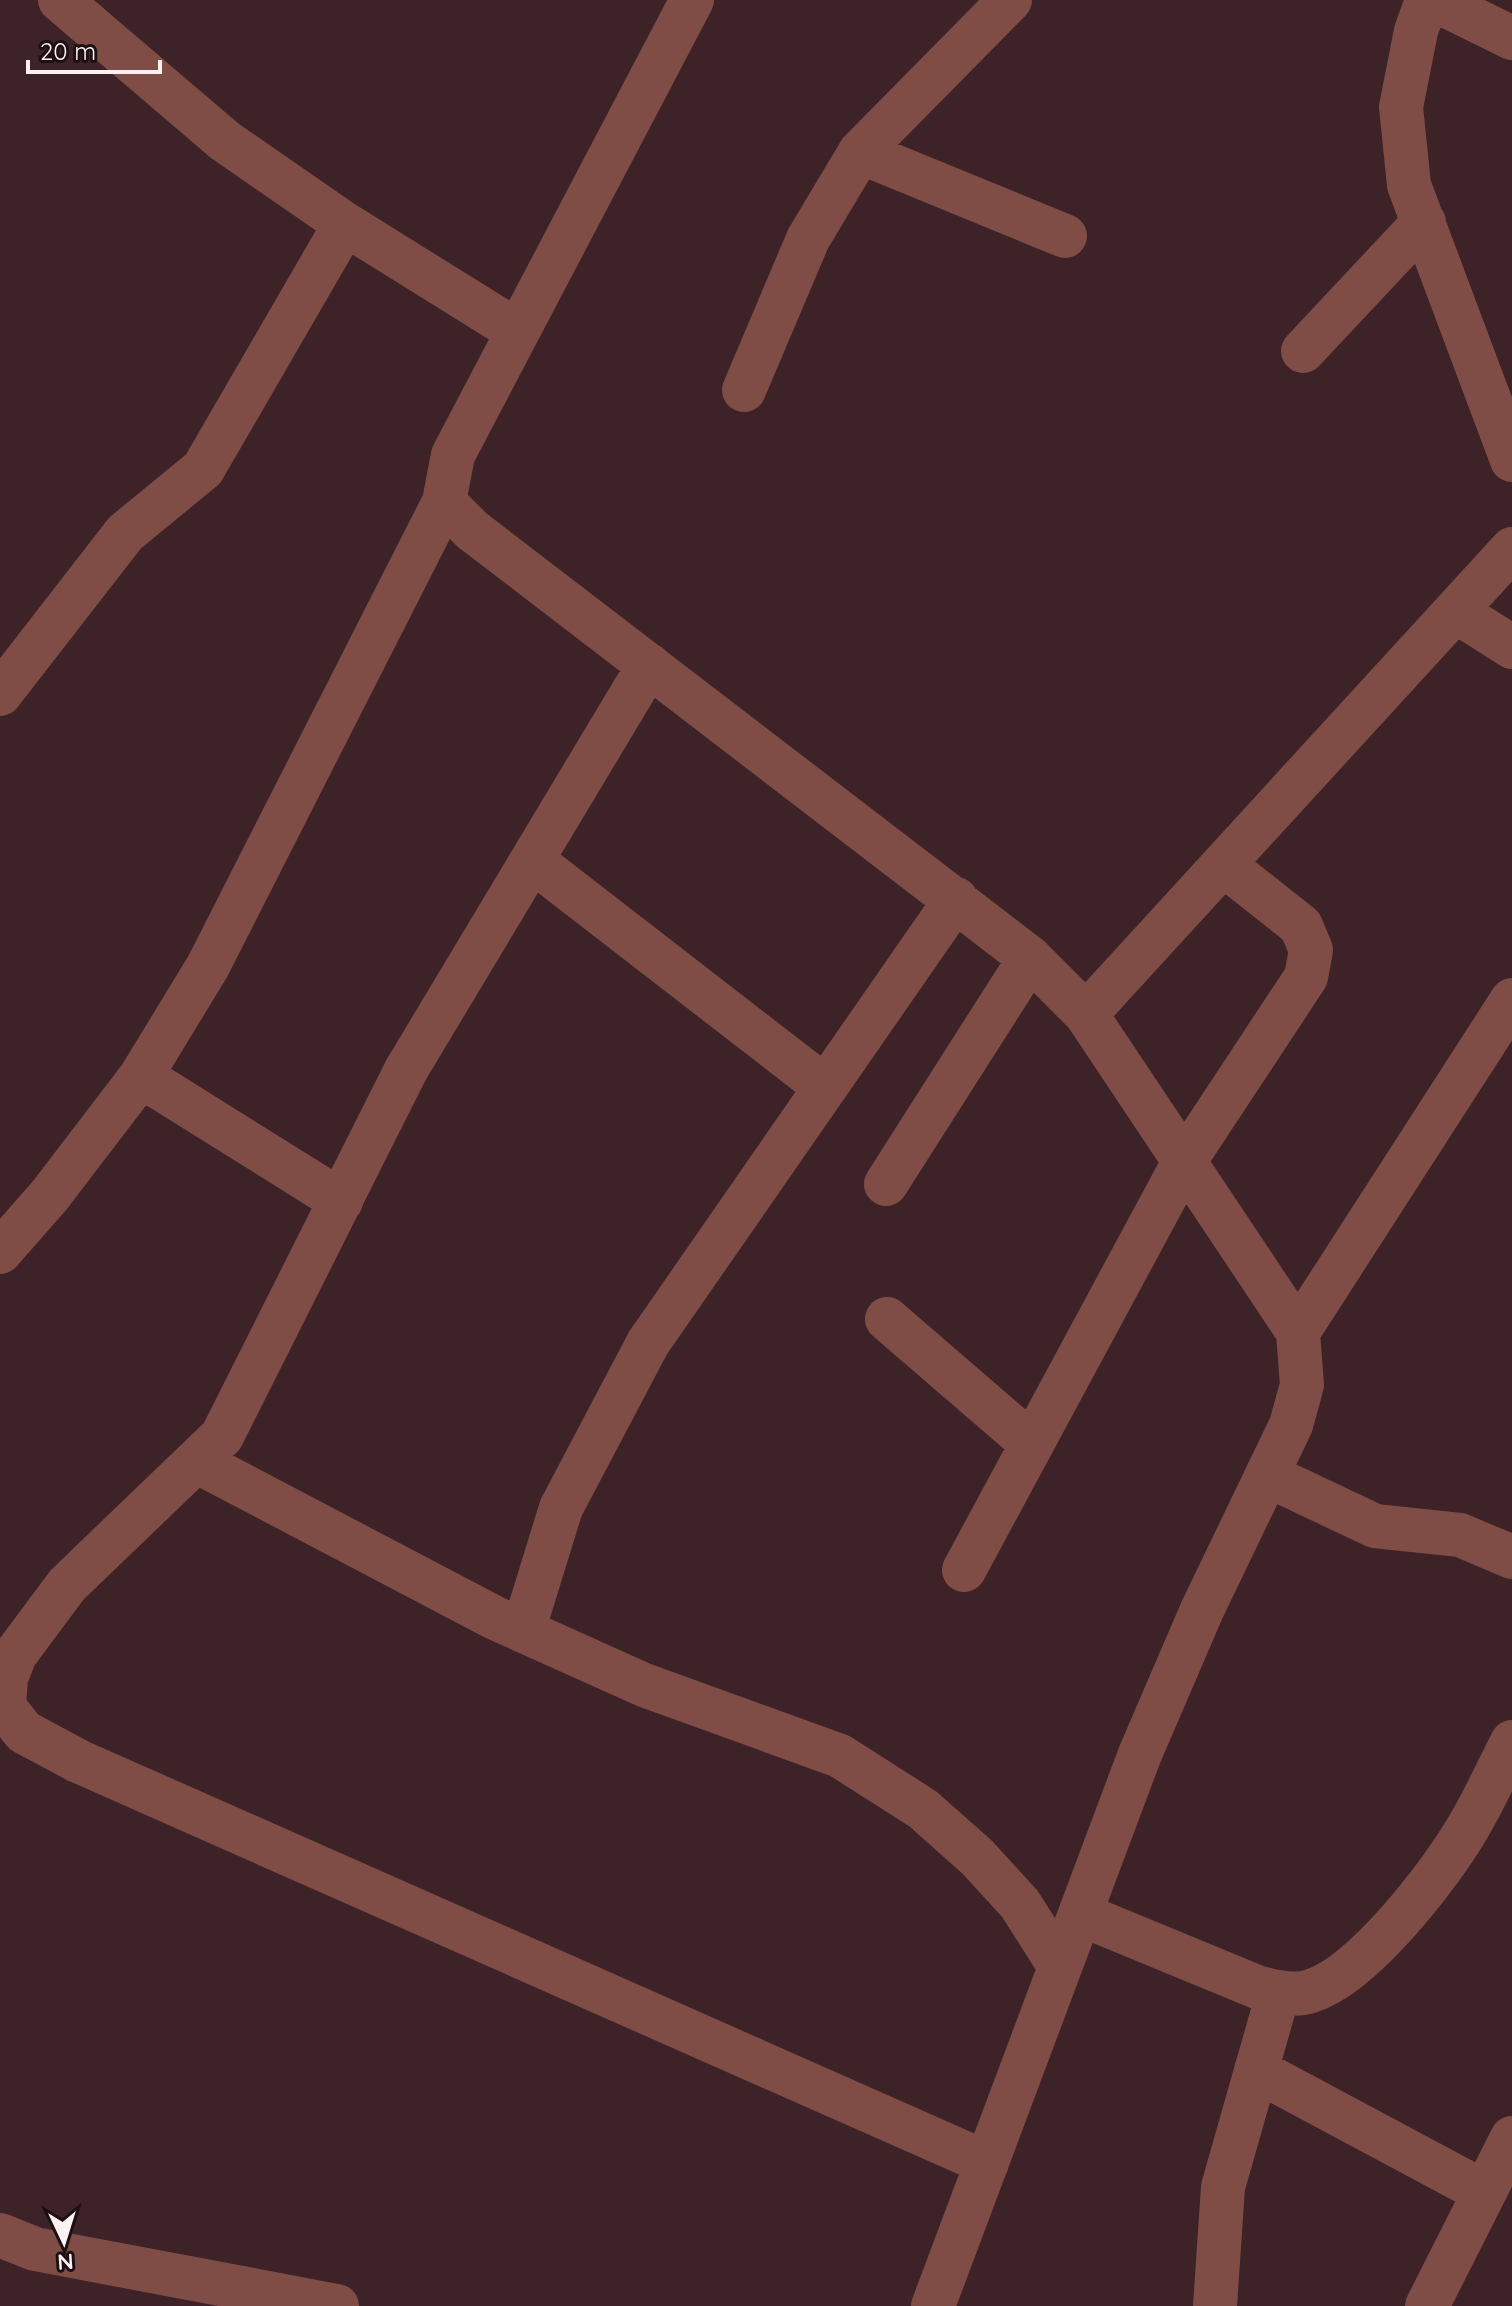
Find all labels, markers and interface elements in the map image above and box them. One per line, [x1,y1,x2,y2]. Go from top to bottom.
scale bar [28,24,160,74]
text: 20 m [40,36,96,66]
north arrow [24,2202,104,2282]
text: N [56,2247,74,2276]

